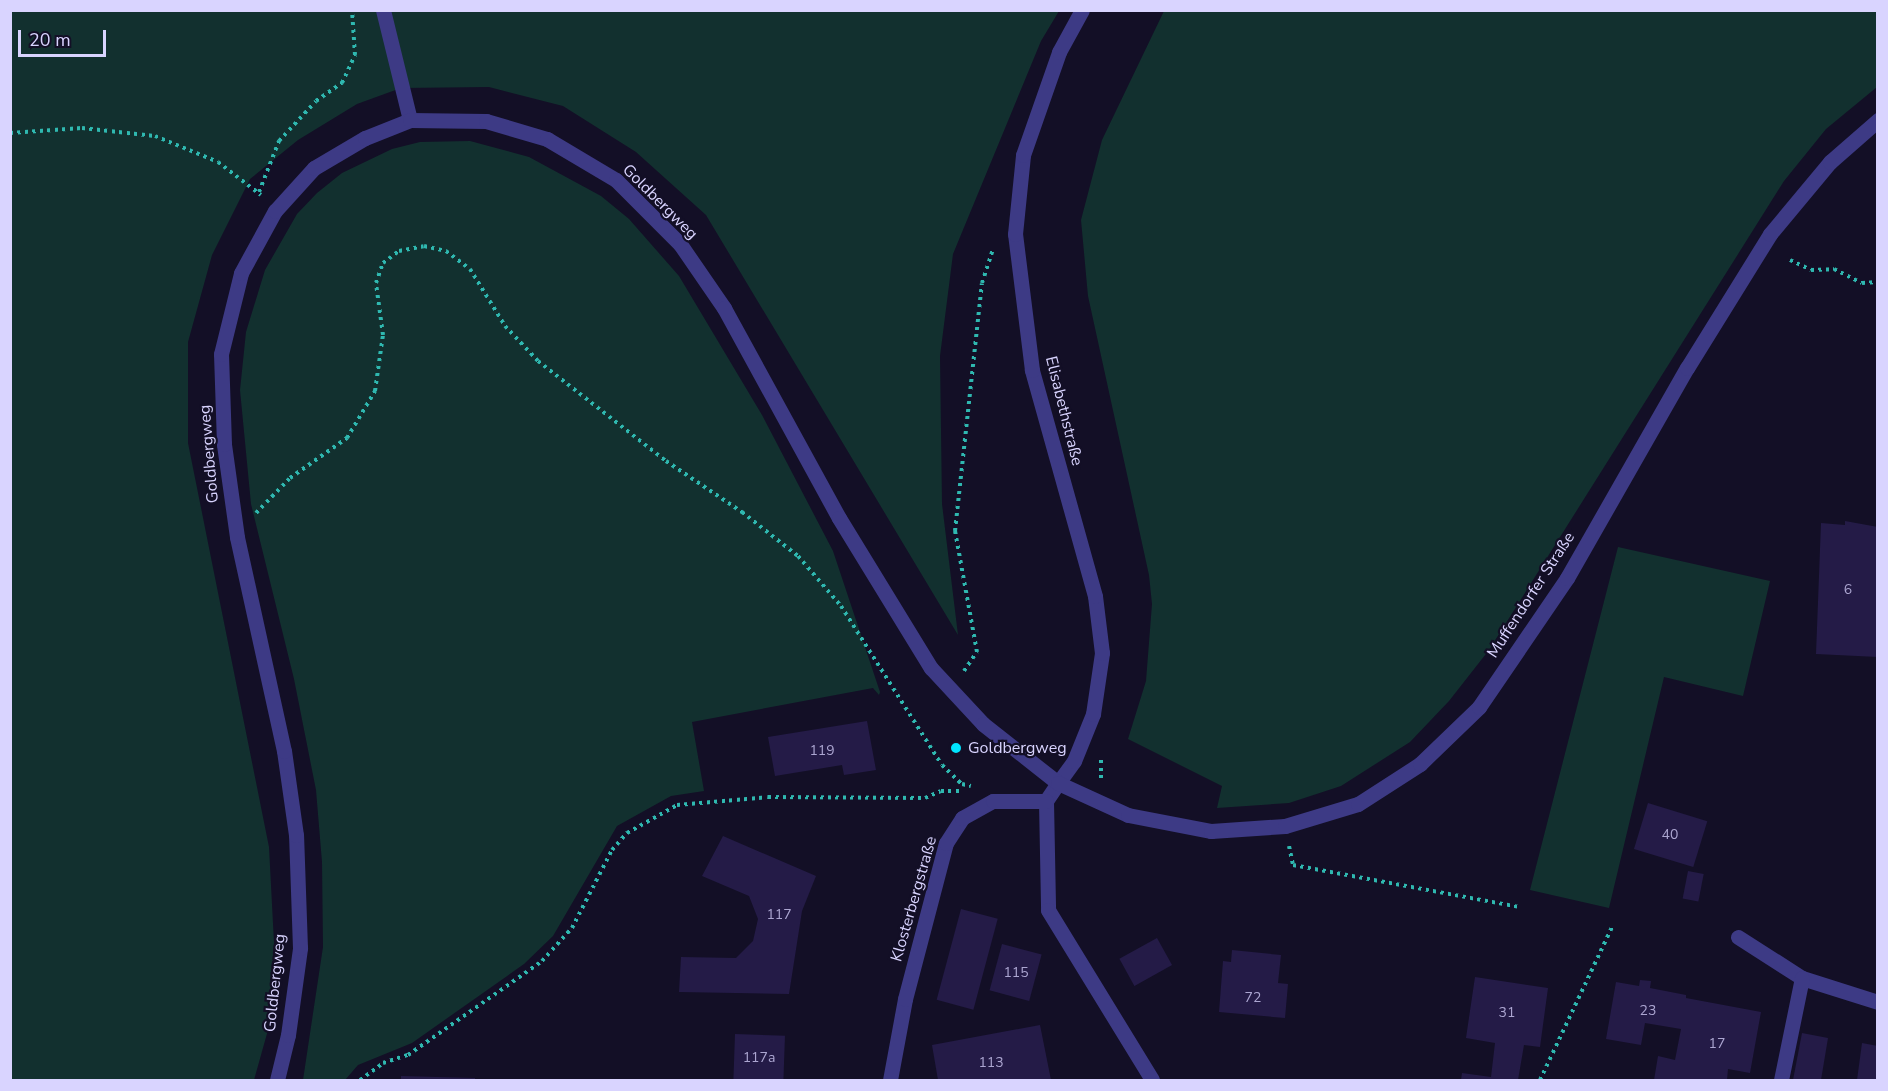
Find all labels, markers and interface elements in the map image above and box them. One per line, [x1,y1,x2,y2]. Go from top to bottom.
scale bar [21,18,110,56]
text: 20 m [29,28,71,52]
street label: Goldbergweg [618,160,702,244]
street label: Elisabethstraße [1041,354,1087,468]
street label: Goldbergweg [195,404,223,504]
street label: Muffendorfer Straße [1483,528,1579,662]
house number: 6 [1844,582,1852,598]
place label: Goldbergweg [968,738,1067,758]
marker: Goldbergweg [949,741,963,755]
house number: 119 [809,743,835,759]
house number: 40 [1662,827,1678,843]
street label: Klosterbergstraße [887,834,941,964]
house number: 117 [766,907,792,923]
street label: Goldbergweg [260,933,290,1033]
house number: 115 [1003,965,1029,981]
house number: 72 [1245,990,1261,1006]
house number: 23 [1640,1003,1656,1019]
house number: 31 [1499,1005,1515,1021]
house number: 17 [1709,1036,1725,1052]
house number: 117a [743,1050,775,1066]
house number: 113 [978,1055,1004,1071]

